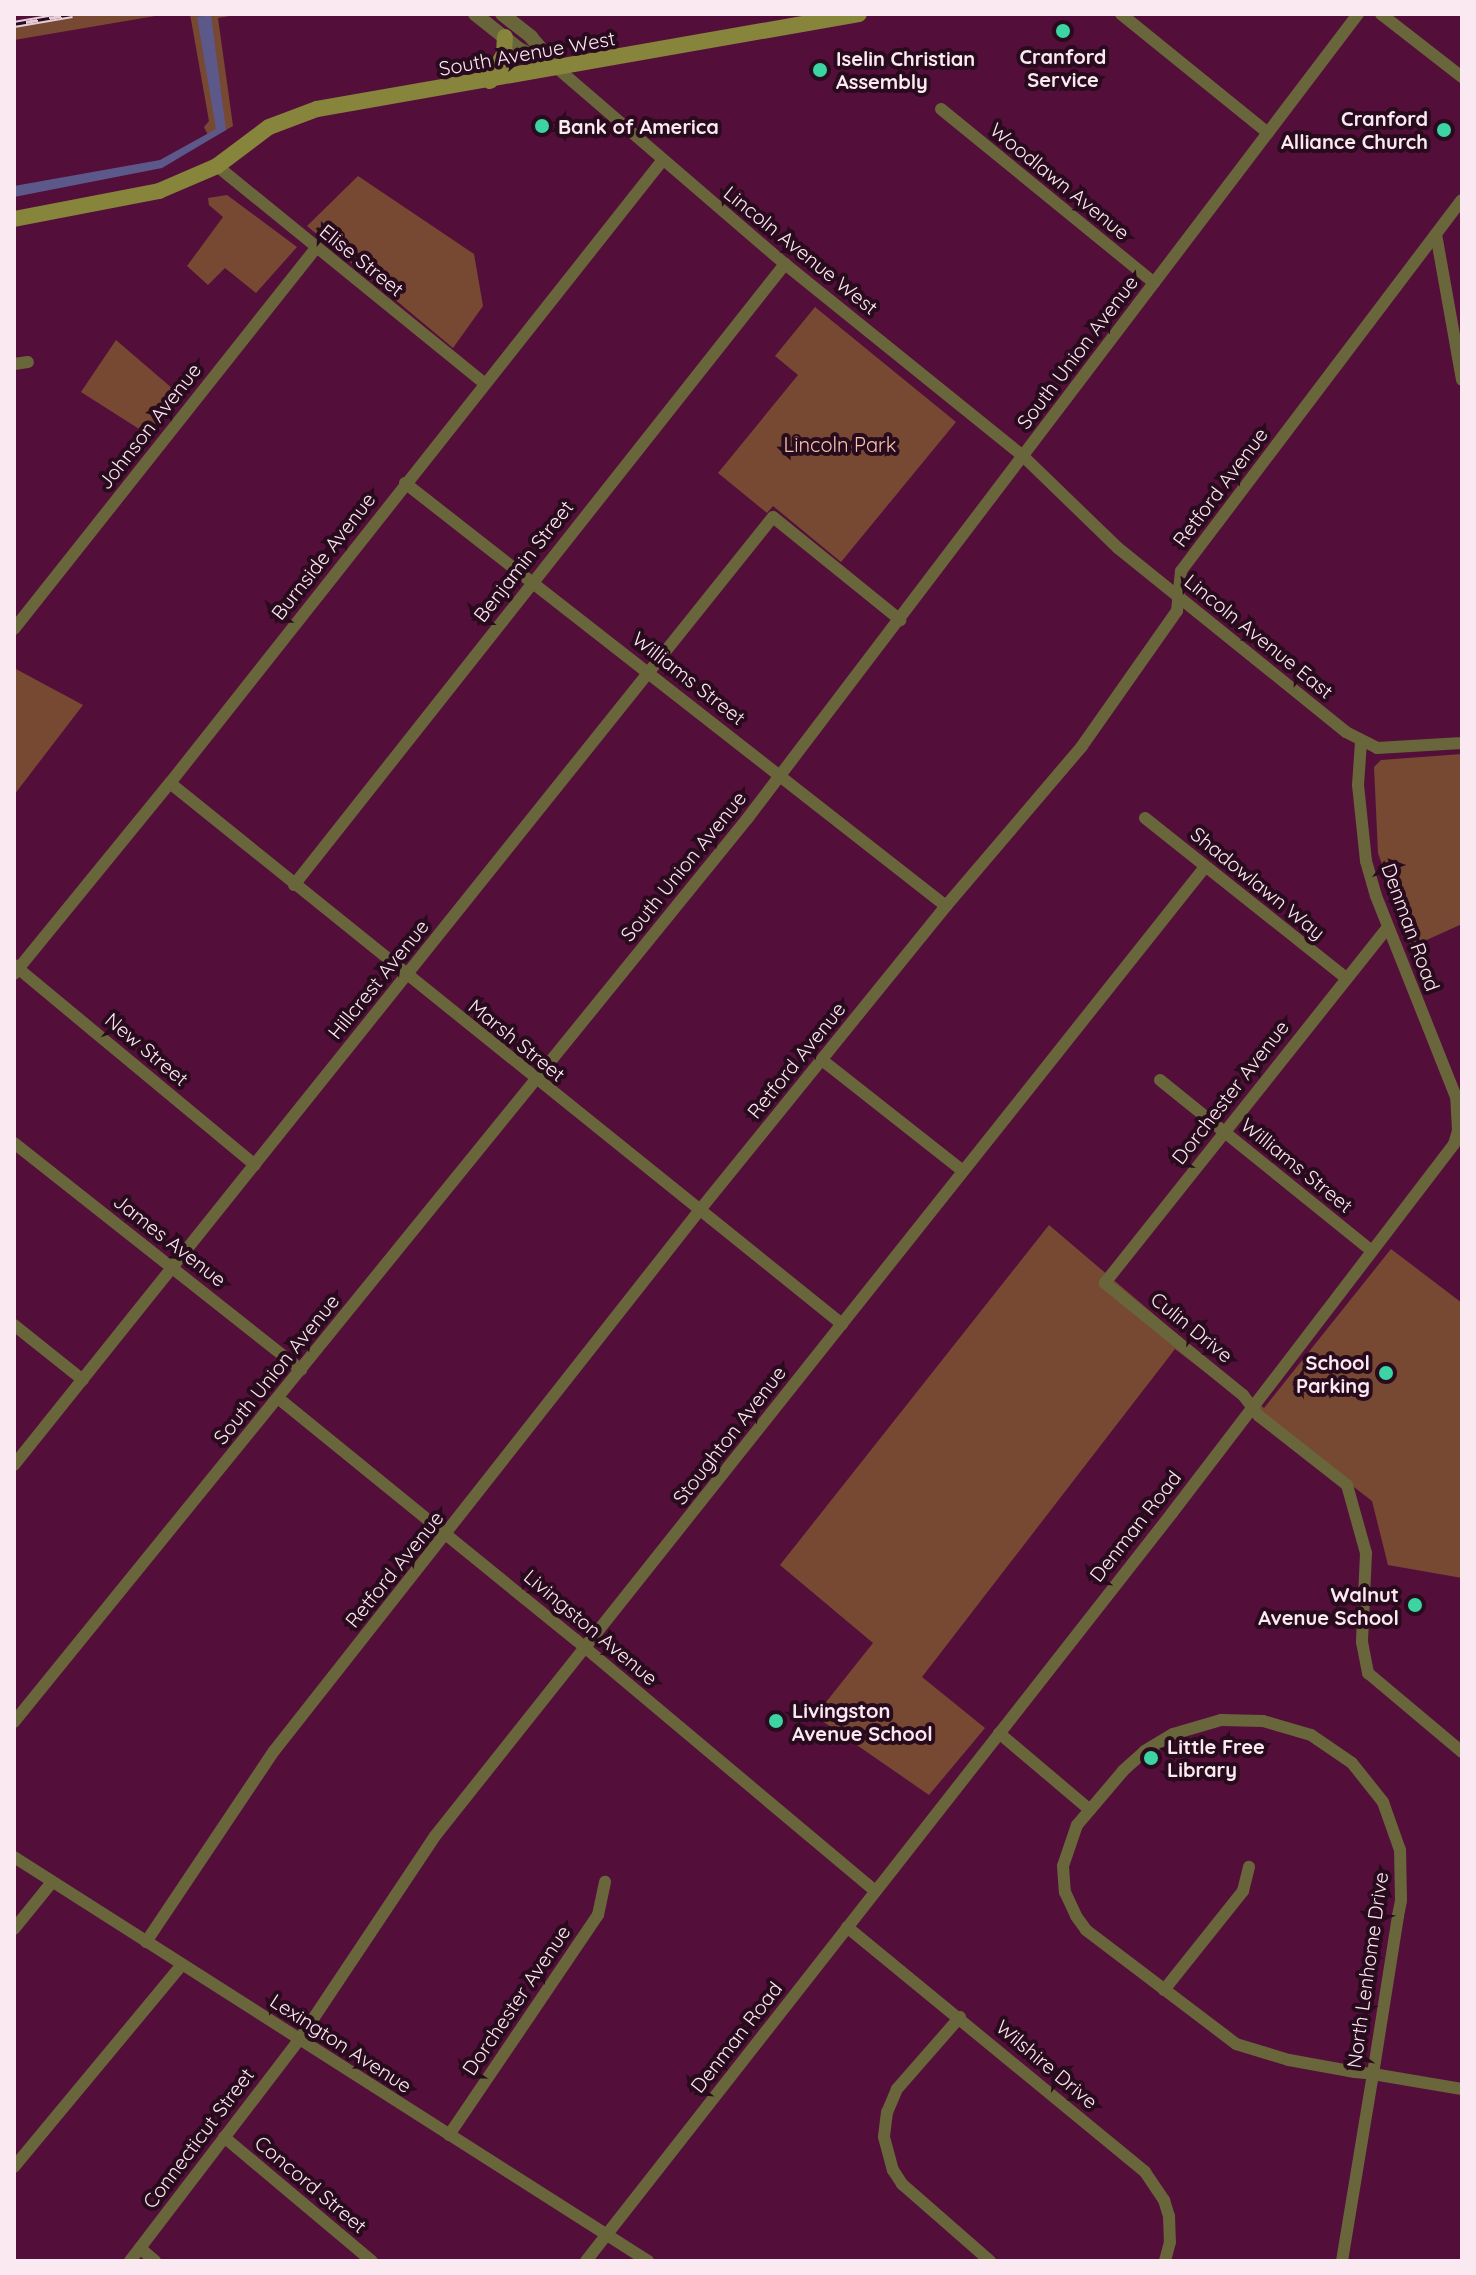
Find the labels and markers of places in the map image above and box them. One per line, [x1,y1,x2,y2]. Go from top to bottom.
marker: Cranford Service [1054,22,1072,40]
place label: Cranford Service [1020,44,1106,91]
place label: Iselin Christian Assembly [836,46,975,93]
marker: Iselin Christian Assembly [811,61,829,79]
place label: Cranford Alliance Church [1281,106,1428,153]
place label: Bank of America [558,114,719,138]
marker: Bank of America [533,117,551,135]
marker: Cranford Alliance Church [1435,121,1453,139]
place label: School Parking [1296,1350,1370,1397]
marker: School Parking [1377,1364,1395,1382]
place label: Walnut Avenue School [1258,1582,1399,1629]
marker: Walnut Avenue School [1406,1596,1424,1614]
place label: Livingston Avenue School [792,1698,933,1745]
marker: Livingston Avenue School [767,1712,785,1730]
place label: Little Free Library [1167,1734,1265,1781]
marker: Little Free Library [1142,1749,1160,1767]

